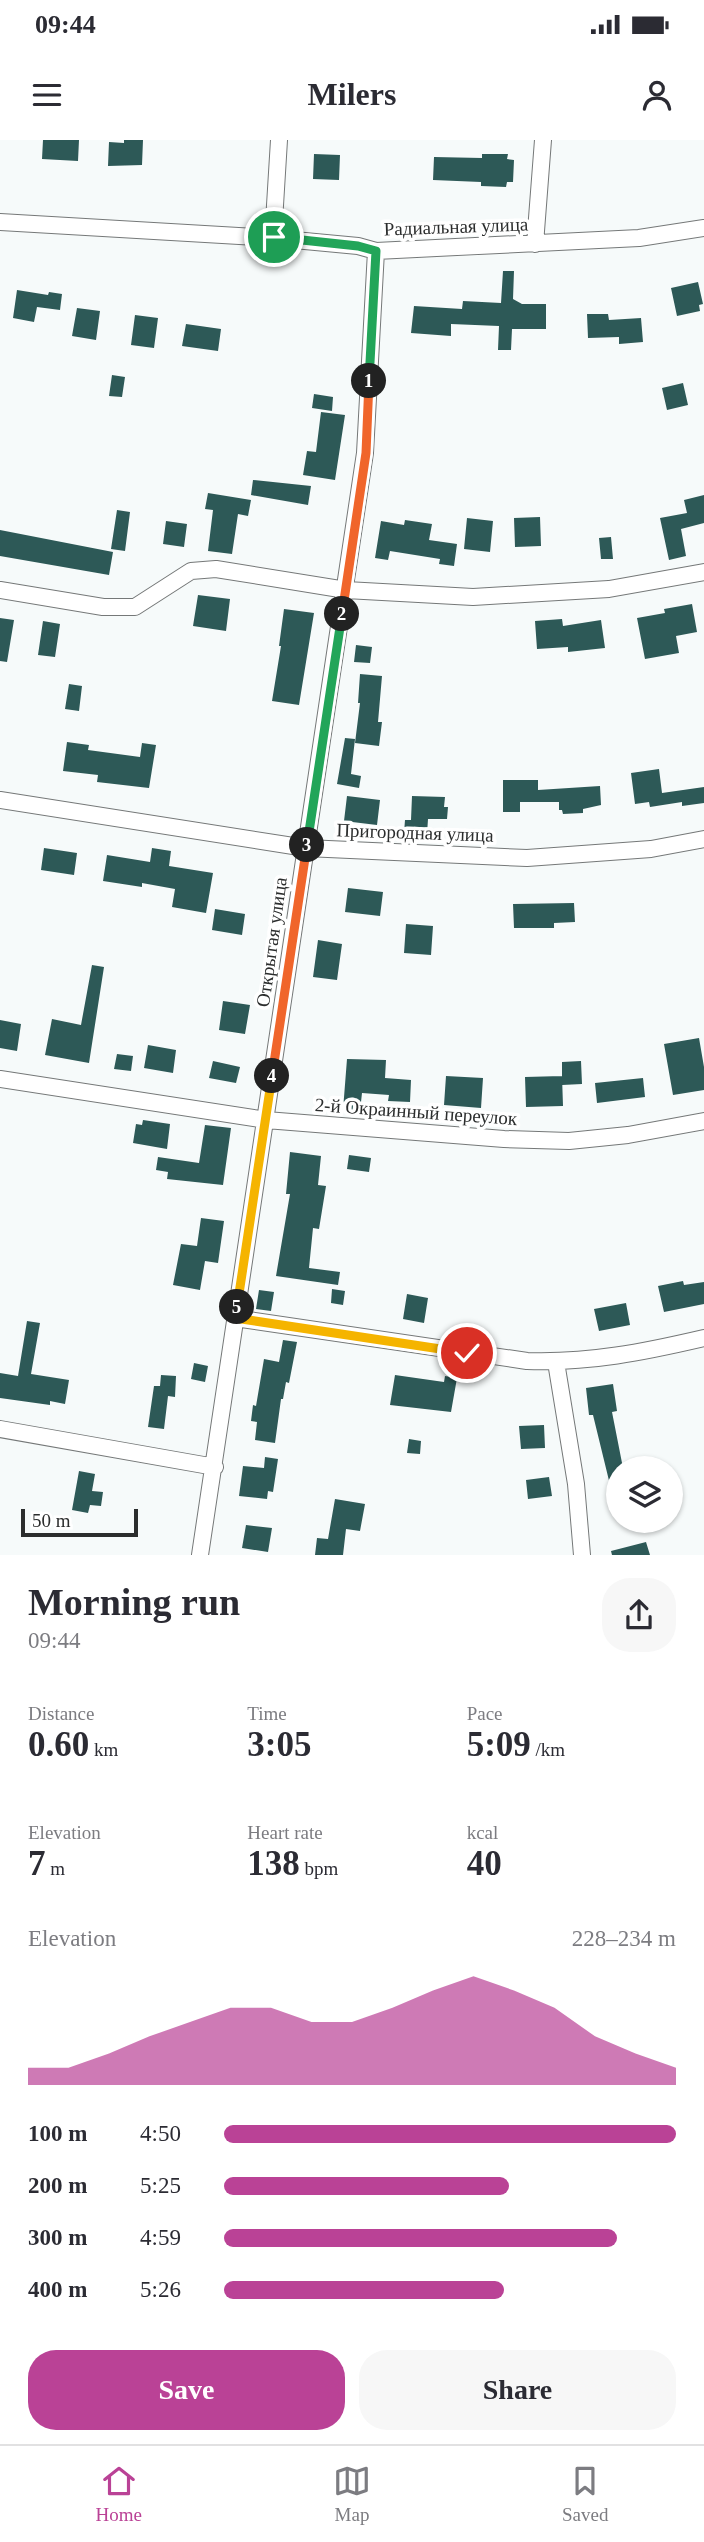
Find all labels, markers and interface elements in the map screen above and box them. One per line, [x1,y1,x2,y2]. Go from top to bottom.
text: 09:44 [35,10,96,39]
icon: menu [28,76,66,114]
text: Milers [308,76,396,112]
icon: person [638,76,676,114]
pin [244,207,304,267]
street label: Радиальная улица [383,213,529,240]
icon: arrive [255,218,293,256]
pin: 1 [352,364,386,398]
text: 1 [364,370,373,391]
pin: 2 [324,596,360,631]
text: 2 [337,603,346,624]
street label: Пригородная улица [336,819,495,846]
pin: 3 [290,828,324,862]
text: 3 [302,834,311,855]
street label: Открытая улица [252,875,291,1008]
pin: 4 [254,1058,290,1094]
text: 4 [267,1065,276,1086]
street label: 2-й Окраинный переулок [314,1094,519,1129]
pin: 5 [219,1290,254,1324]
text: 5 [232,1296,241,1317]
pin [437,1323,497,1383]
icon: check [448,1334,486,1372]
map controls [606,1456,683,1533]
button: layers [606,1456,683,1533]
scale bar [21,1506,138,1538]
text: 50 m [32,1510,71,1531]
button: share [602,1578,676,1652]
text: Morning run [28,1581,240,1623]
text: 09:44 [28,1628,80,1653]
text: Distance [28,1703,94,1724]
text: Time [247,1703,287,1724]
text: Pace [467,1703,503,1724]
text: 0.60 [28,1725,89,1764]
text: 3:05 [247,1725,311,1764]
text: 5:09 [467,1725,531,1764]
text: km [89,1739,118,1760]
text: /km [531,1739,565,1760]
text: Elevation [28,1822,101,1843]
text: Heart rate [247,1822,323,1843]
text: kcal [467,1822,498,1843]
text: 7 [28,1844,46,1883]
text: 138 [247,1844,300,1883]
text: 40 [467,1844,502,1883]
text: m [46,1858,65,1879]
text: bpm [300,1858,338,1879]
text: Elevation [28,1926,116,1951]
text: 228–234 m [572,1926,676,1951]
text: 100 m [28,2121,87,2146]
text: 4:50 [140,2121,181,2146]
text: 200 m [28,2173,87,2198]
text: 5:25 [140,2173,181,2198]
text: 300 m [28,2225,87,2250]
text: 4:59 [140,2225,181,2250]
text: 400 m [28,2277,87,2302]
text: 5:26 [140,2277,181,2302]
button: Save [28,2350,345,2430]
button: Share [359,2350,676,2430]
tab: Home [96,2462,142,2526]
tab: Map [333,2462,371,2526]
tab: Saved [562,2462,608,2526]

